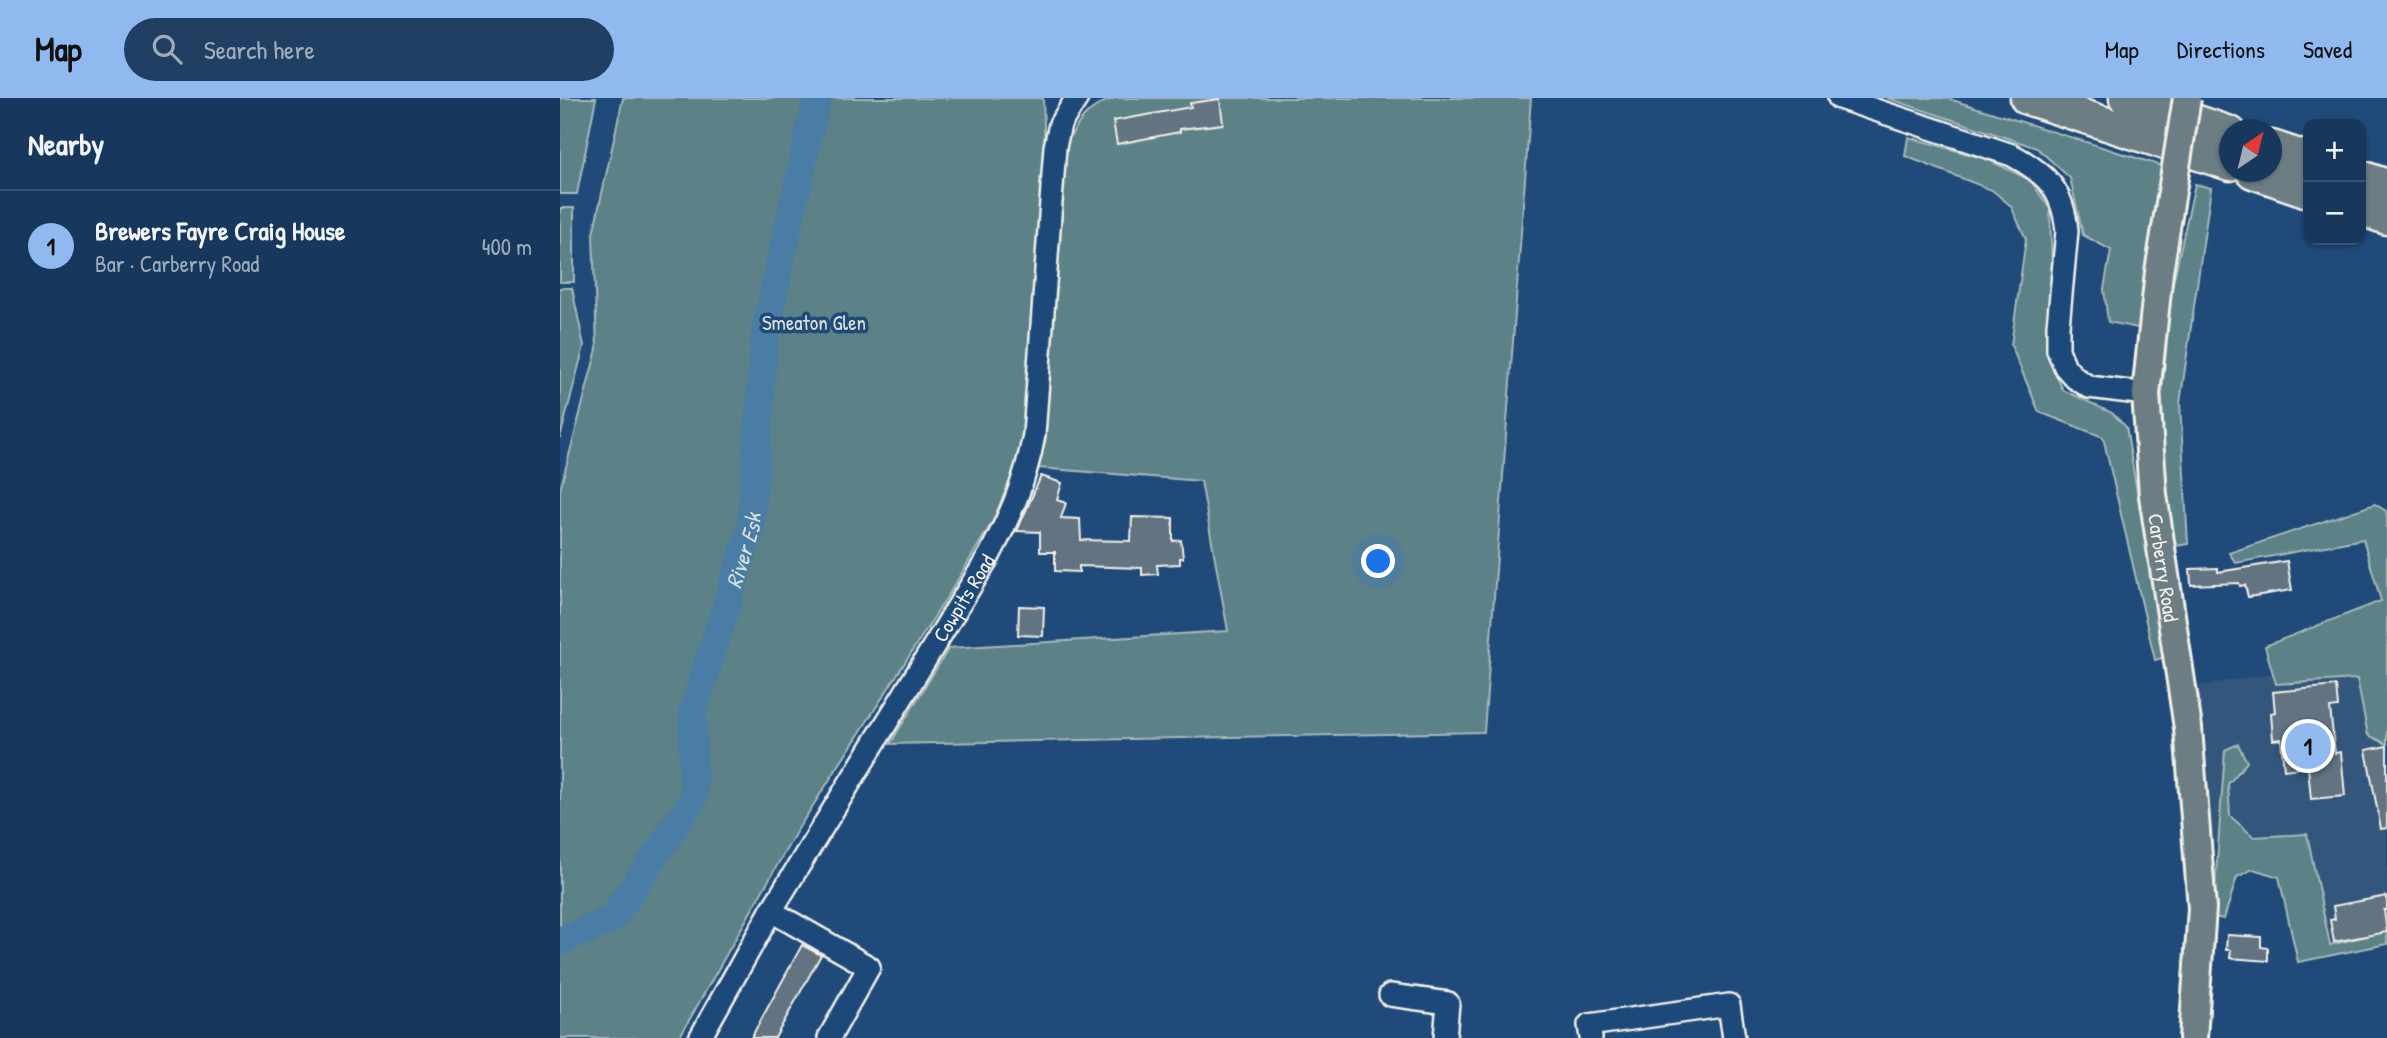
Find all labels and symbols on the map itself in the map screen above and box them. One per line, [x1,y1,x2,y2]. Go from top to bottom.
north arrow [2219,119,2282,182]
park label: Smeaton Glen [762,308,866,337]
water label: River Esk [717,510,768,592]
street label: Carberry Road [2141,511,2186,624]
your location [1361,544,1395,578]
street label: Cowpits Road [925,548,1001,647]
pin: 1 [2285,720,2331,772]

